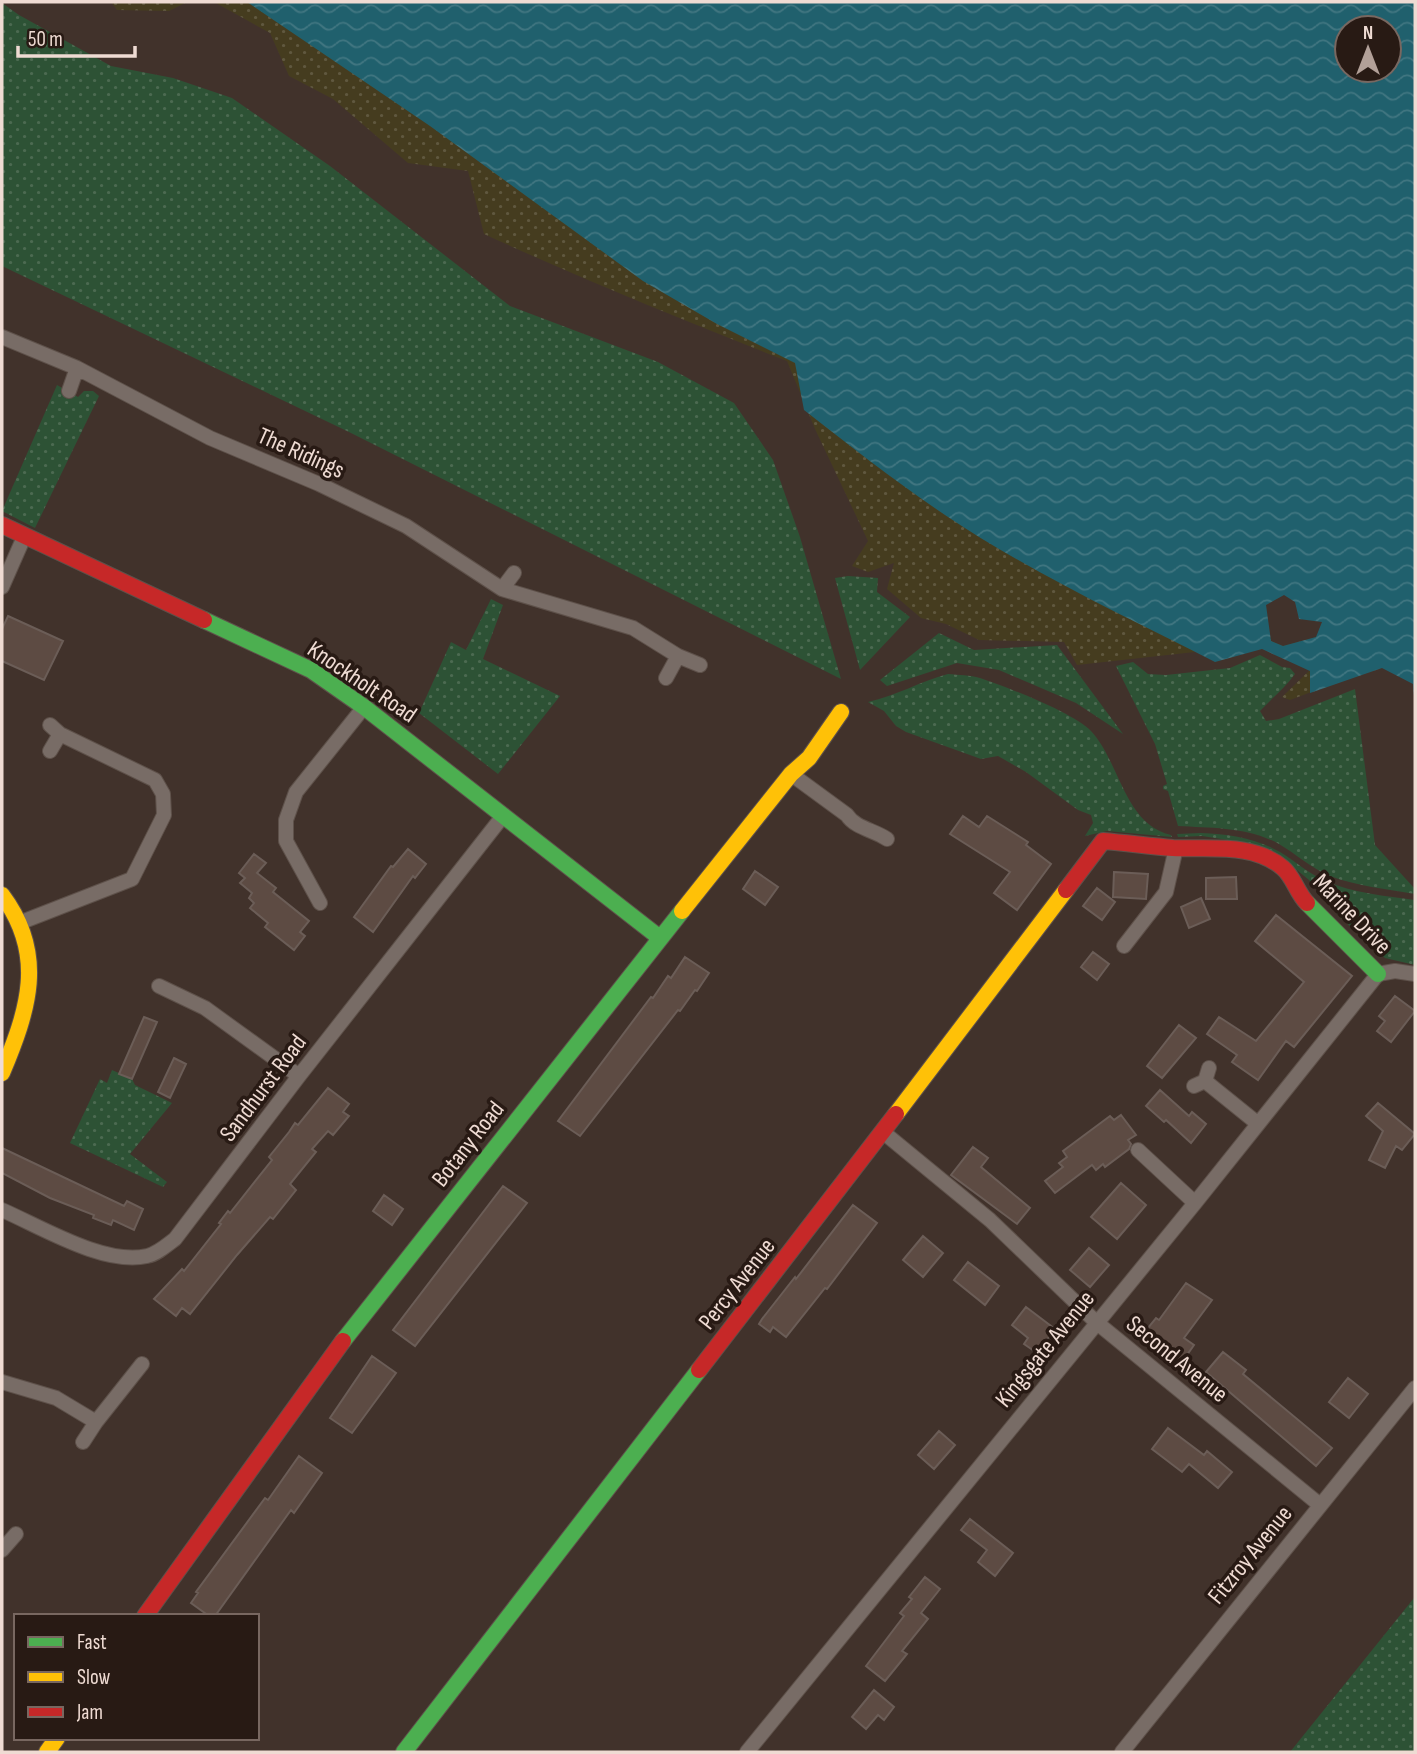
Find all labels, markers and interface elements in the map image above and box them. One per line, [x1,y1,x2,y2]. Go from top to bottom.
scale bar [18,14,135,58]
north arrow [1333,14,1403,84]
text: N [1363,22,1373,45]
text: 50 m [28,27,63,52]
street label: The Ridings [253,421,349,485]
street label: Knockholt Road [302,635,422,729]
street label: Marine Drive [1307,868,1397,960]
street label: Sandhurst Road [213,1029,313,1147]
street label: Botany Road [426,1096,510,1192]
street label: Percy Avenue [692,1233,782,1335]
street label: Kingsgate Avenue [989,1285,1101,1413]
street label: Second Avenue [1120,1309,1234,1409]
street label: Fitzroy Avenue [1202,1500,1298,1610]
legend [14,1614,259,1740]
text: Fast [77,1630,107,1655]
text: Slow [77,1665,111,1690]
text: Jam [76,1700,103,1725]

